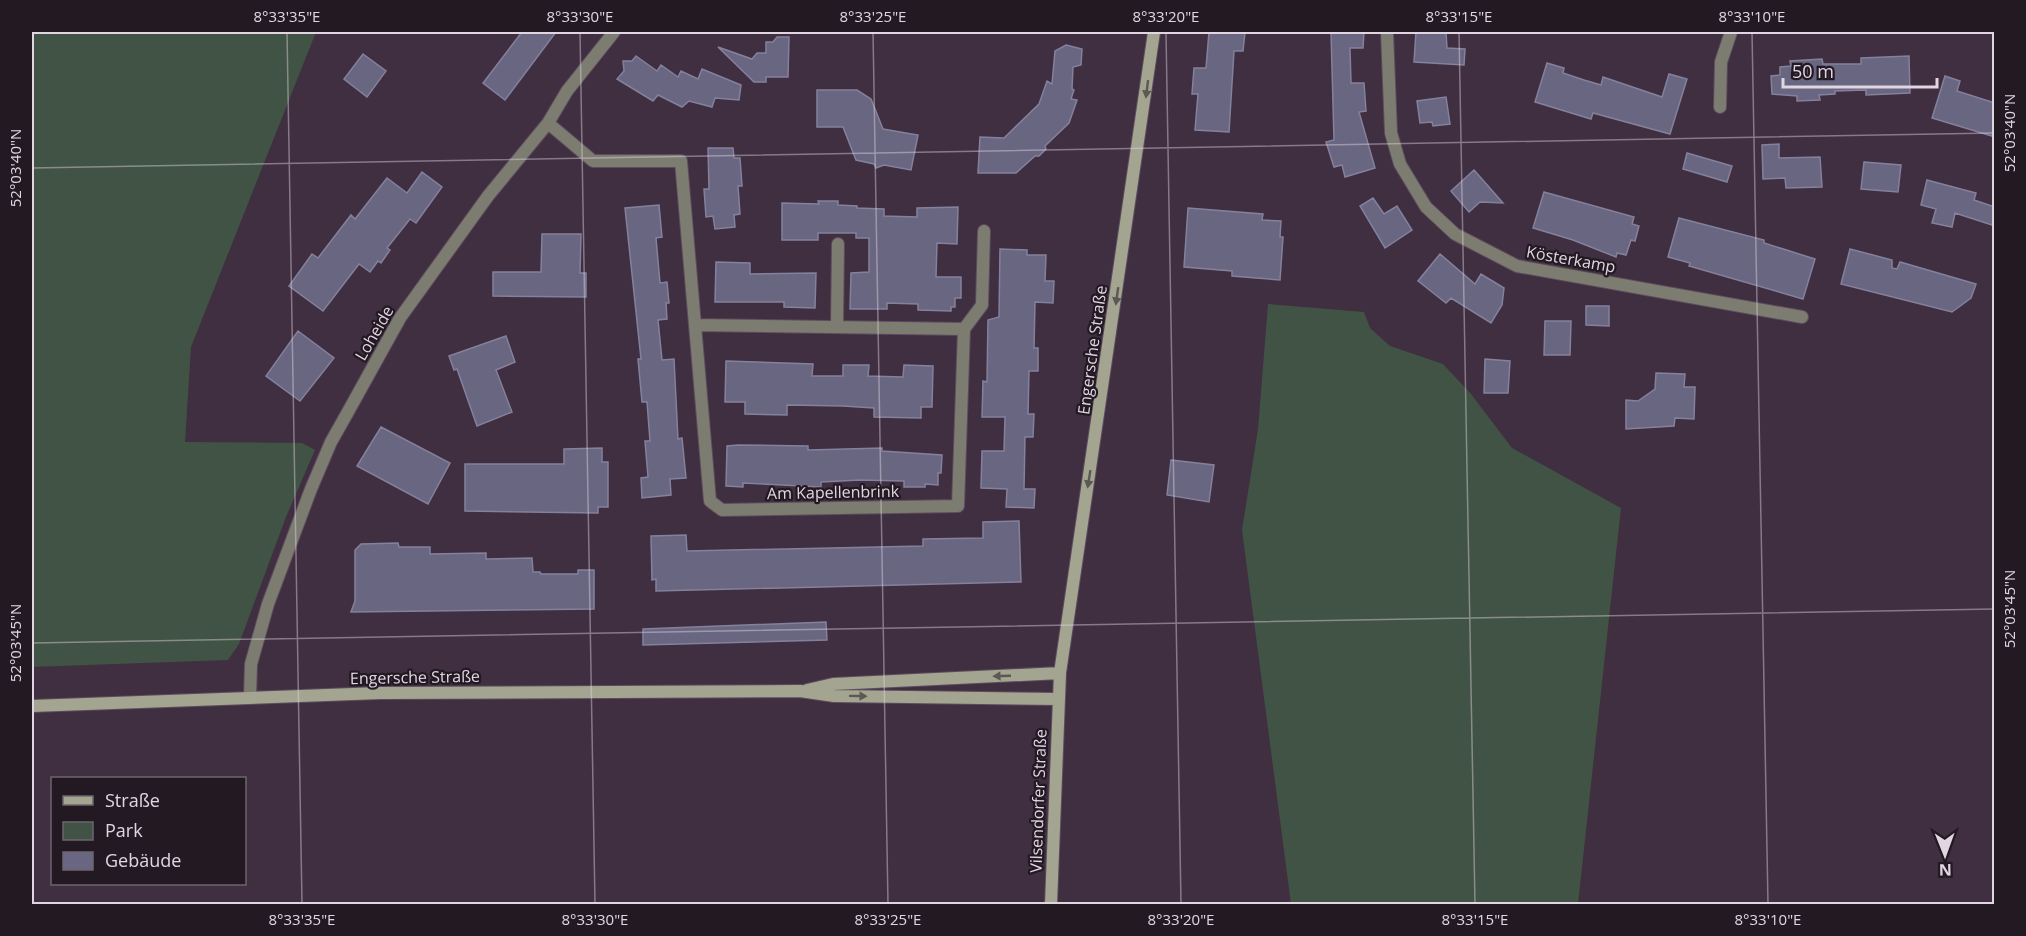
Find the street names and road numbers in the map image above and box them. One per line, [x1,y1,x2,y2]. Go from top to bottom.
street label: Kösterkamp [1525,240,1617,278]
street label: Engersche Straße [1072,284,1112,416]
street label: Loheide [350,302,398,364]
street label: Am Kapellenbrink [767,480,900,504]
street label: Engersche Straße [350,665,480,689]
street label: Vilsendorfer Straße [1024,729,1052,873]

